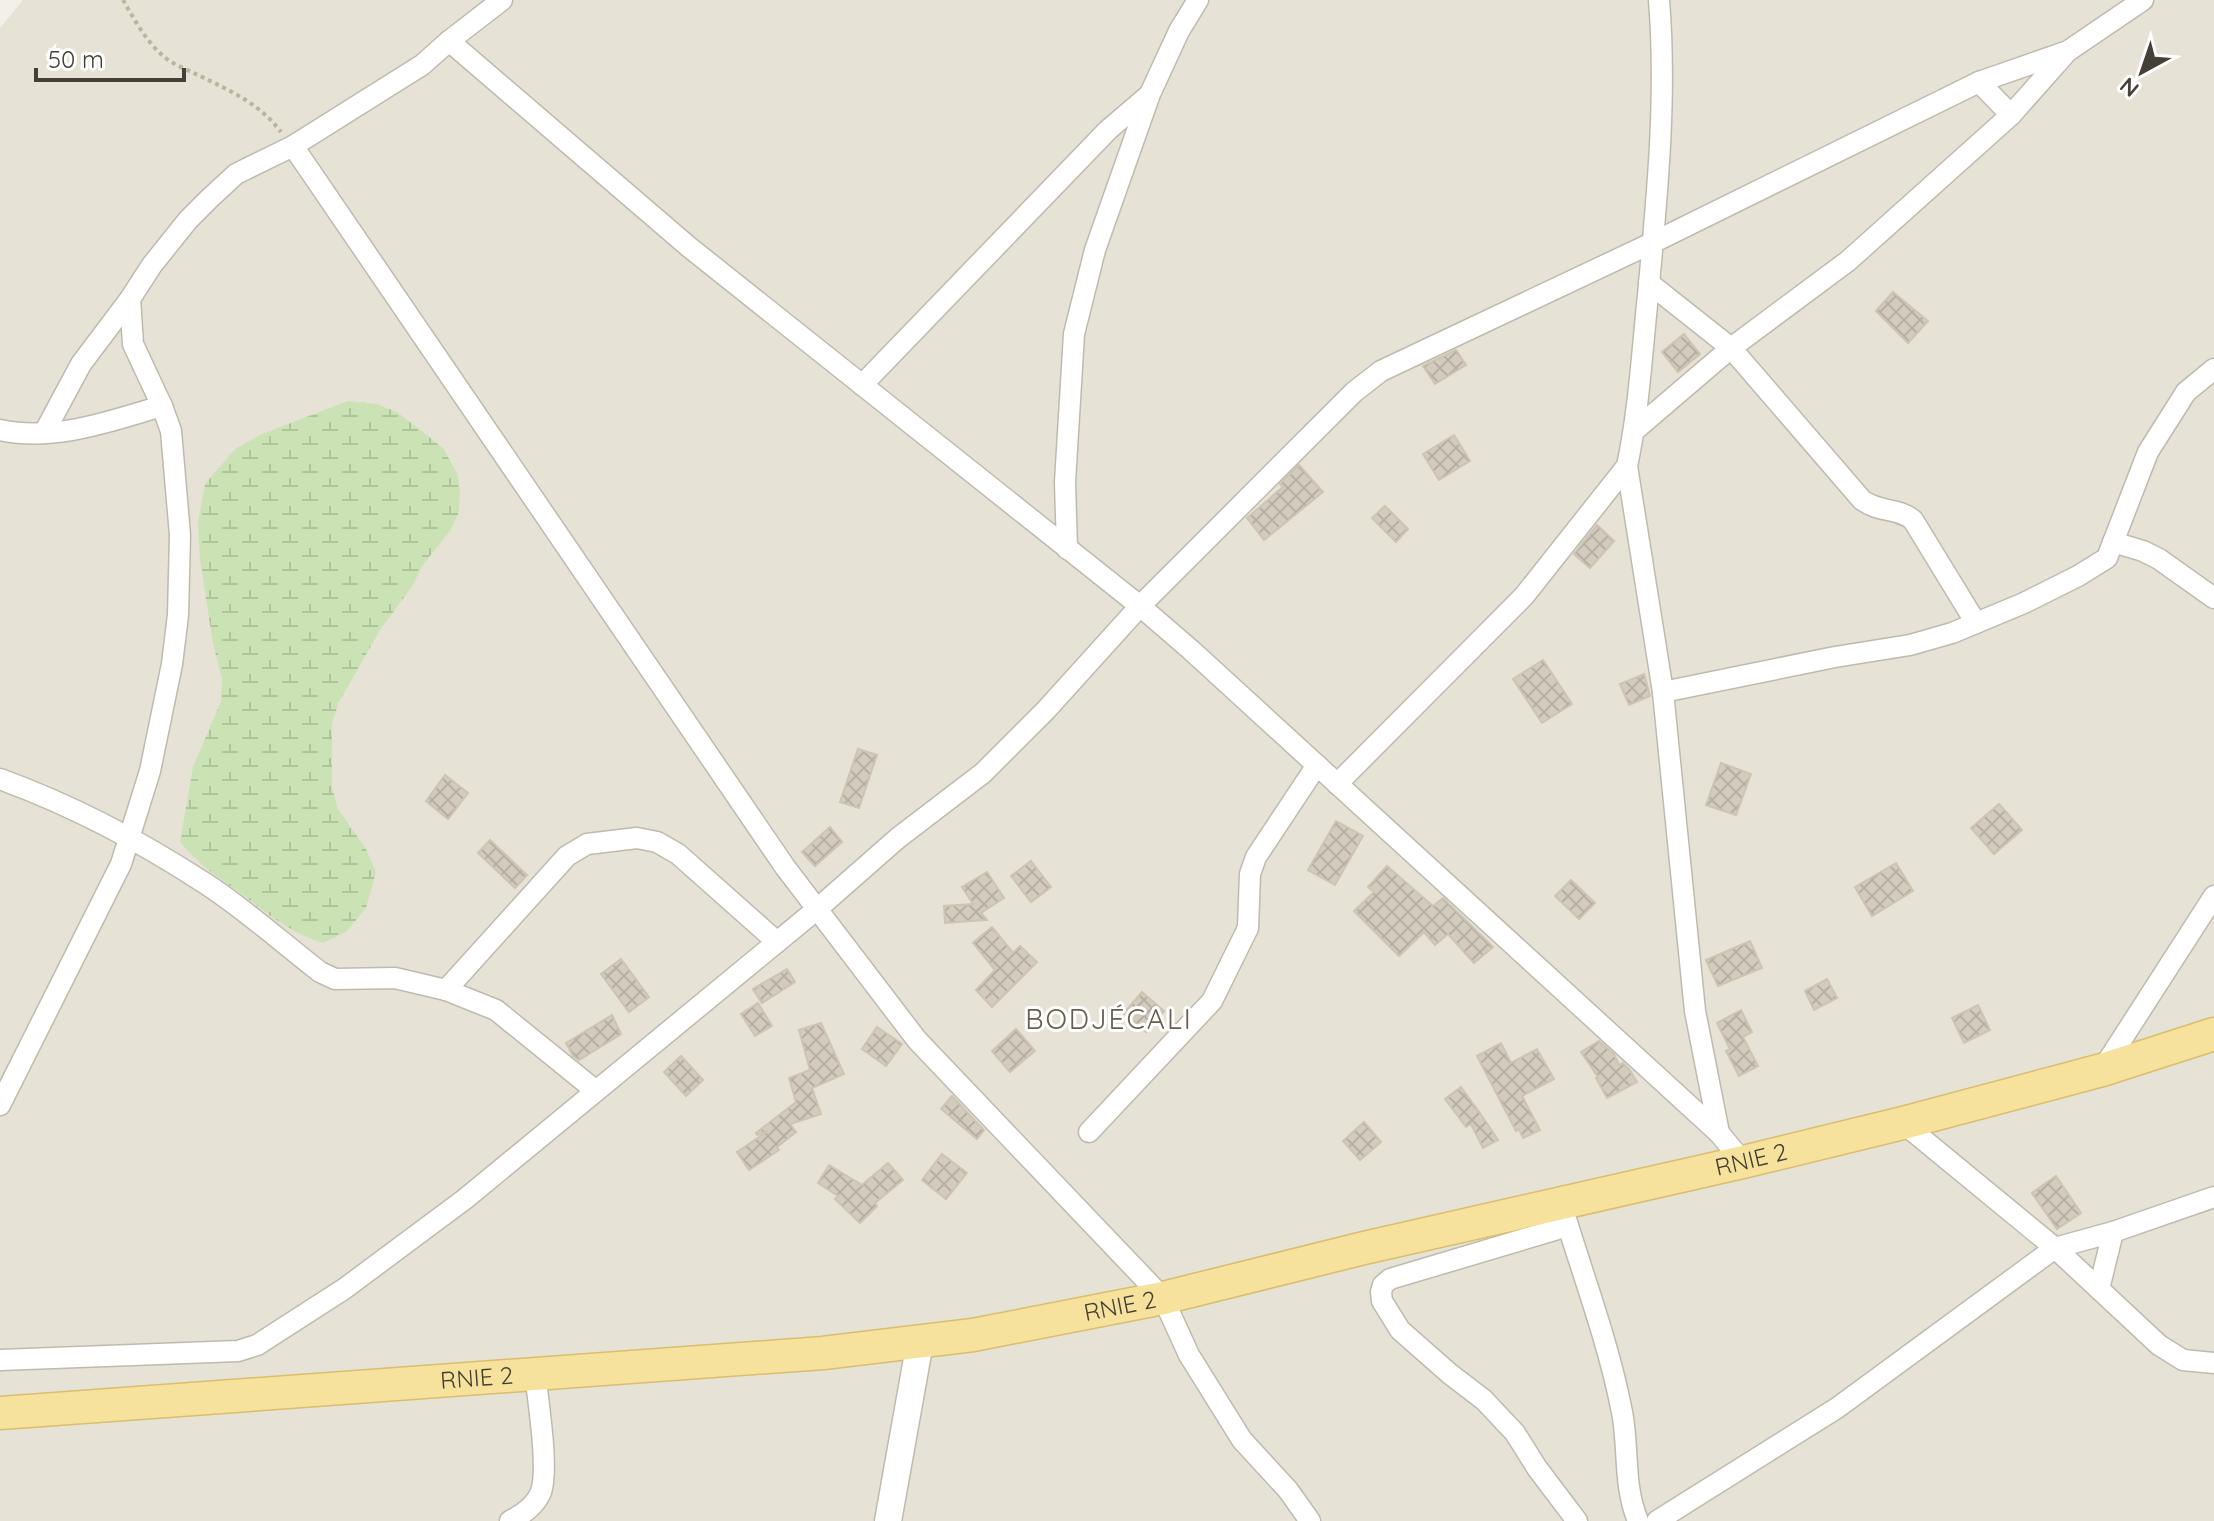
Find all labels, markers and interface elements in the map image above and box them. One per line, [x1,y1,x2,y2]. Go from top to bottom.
scale bar [36,32,184,82]
north arrow [2102,32,2182,112]
text: 50 m [48,44,104,74]
text: N [2114,71,2144,103]
district label: BODJÉCALI [1025,1001,1193,1036]
street label: RNIE 2 [1712,1136,1790,1182]
street label: RNIE 2 [1081,1284,1159,1327]
street label: RNIE 2 [439,1360,514,1395]

